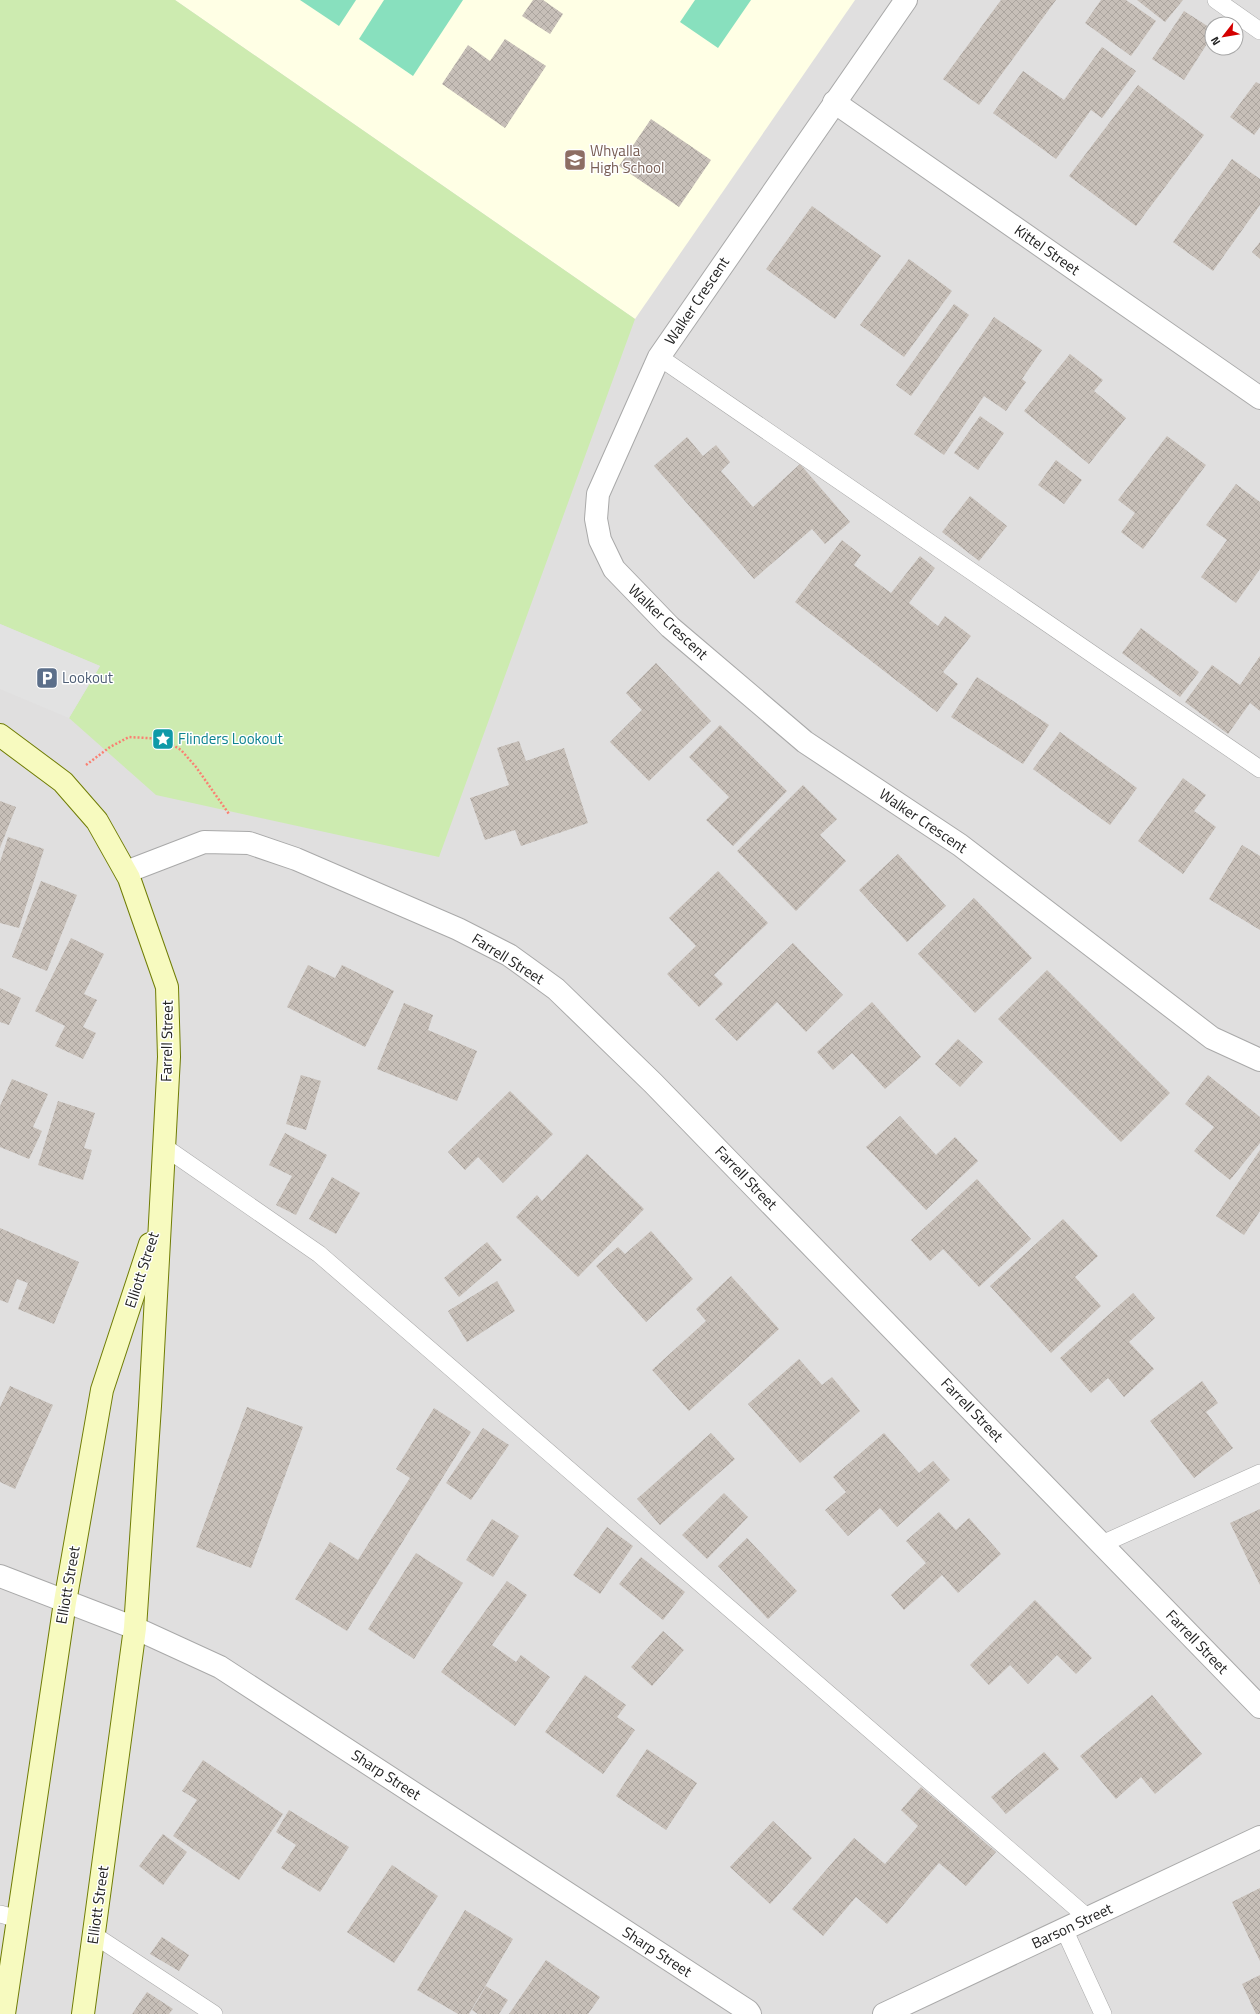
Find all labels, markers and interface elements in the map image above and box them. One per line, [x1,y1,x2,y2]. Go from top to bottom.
north arrow [1204,16,1244,56]
text: N [1207,34,1224,49]
place label: Whyalla High School [590,139,665,179]
school or university icon: Whyalla High School [562,147,588,173]
street label: Kittel Street [1010,219,1085,281]
street label: Walker Crescent [659,251,735,349]
street label: Walker Crescent [623,578,714,665]
parking icon: Lookout [34,665,60,691]
place label: Lookout [62,666,114,689]
place icon: Flinders Lookout [150,726,176,752]
place label: Flinders Lookout [178,727,283,750]
street label: Walker Crescent [875,783,973,859]
street label: Farrell Street [468,927,550,990]
street label: Farrell Street [154,999,179,1082]
street label: Farrell Street [710,1140,783,1216]
street label: Elliott Street [118,1228,165,1311]
street label: Farrell Street [936,1372,1009,1448]
street label: Elliott Street [49,1543,86,1626]
street label: Farrell Street [1161,1604,1234,1680]
street label: Sharp Street [347,1743,426,1806]
street label: Elliott Street [81,1864,114,1946]
street label: Barson Street [1028,1896,1117,1954]
street label: Sharp Street [618,1920,697,1983]

